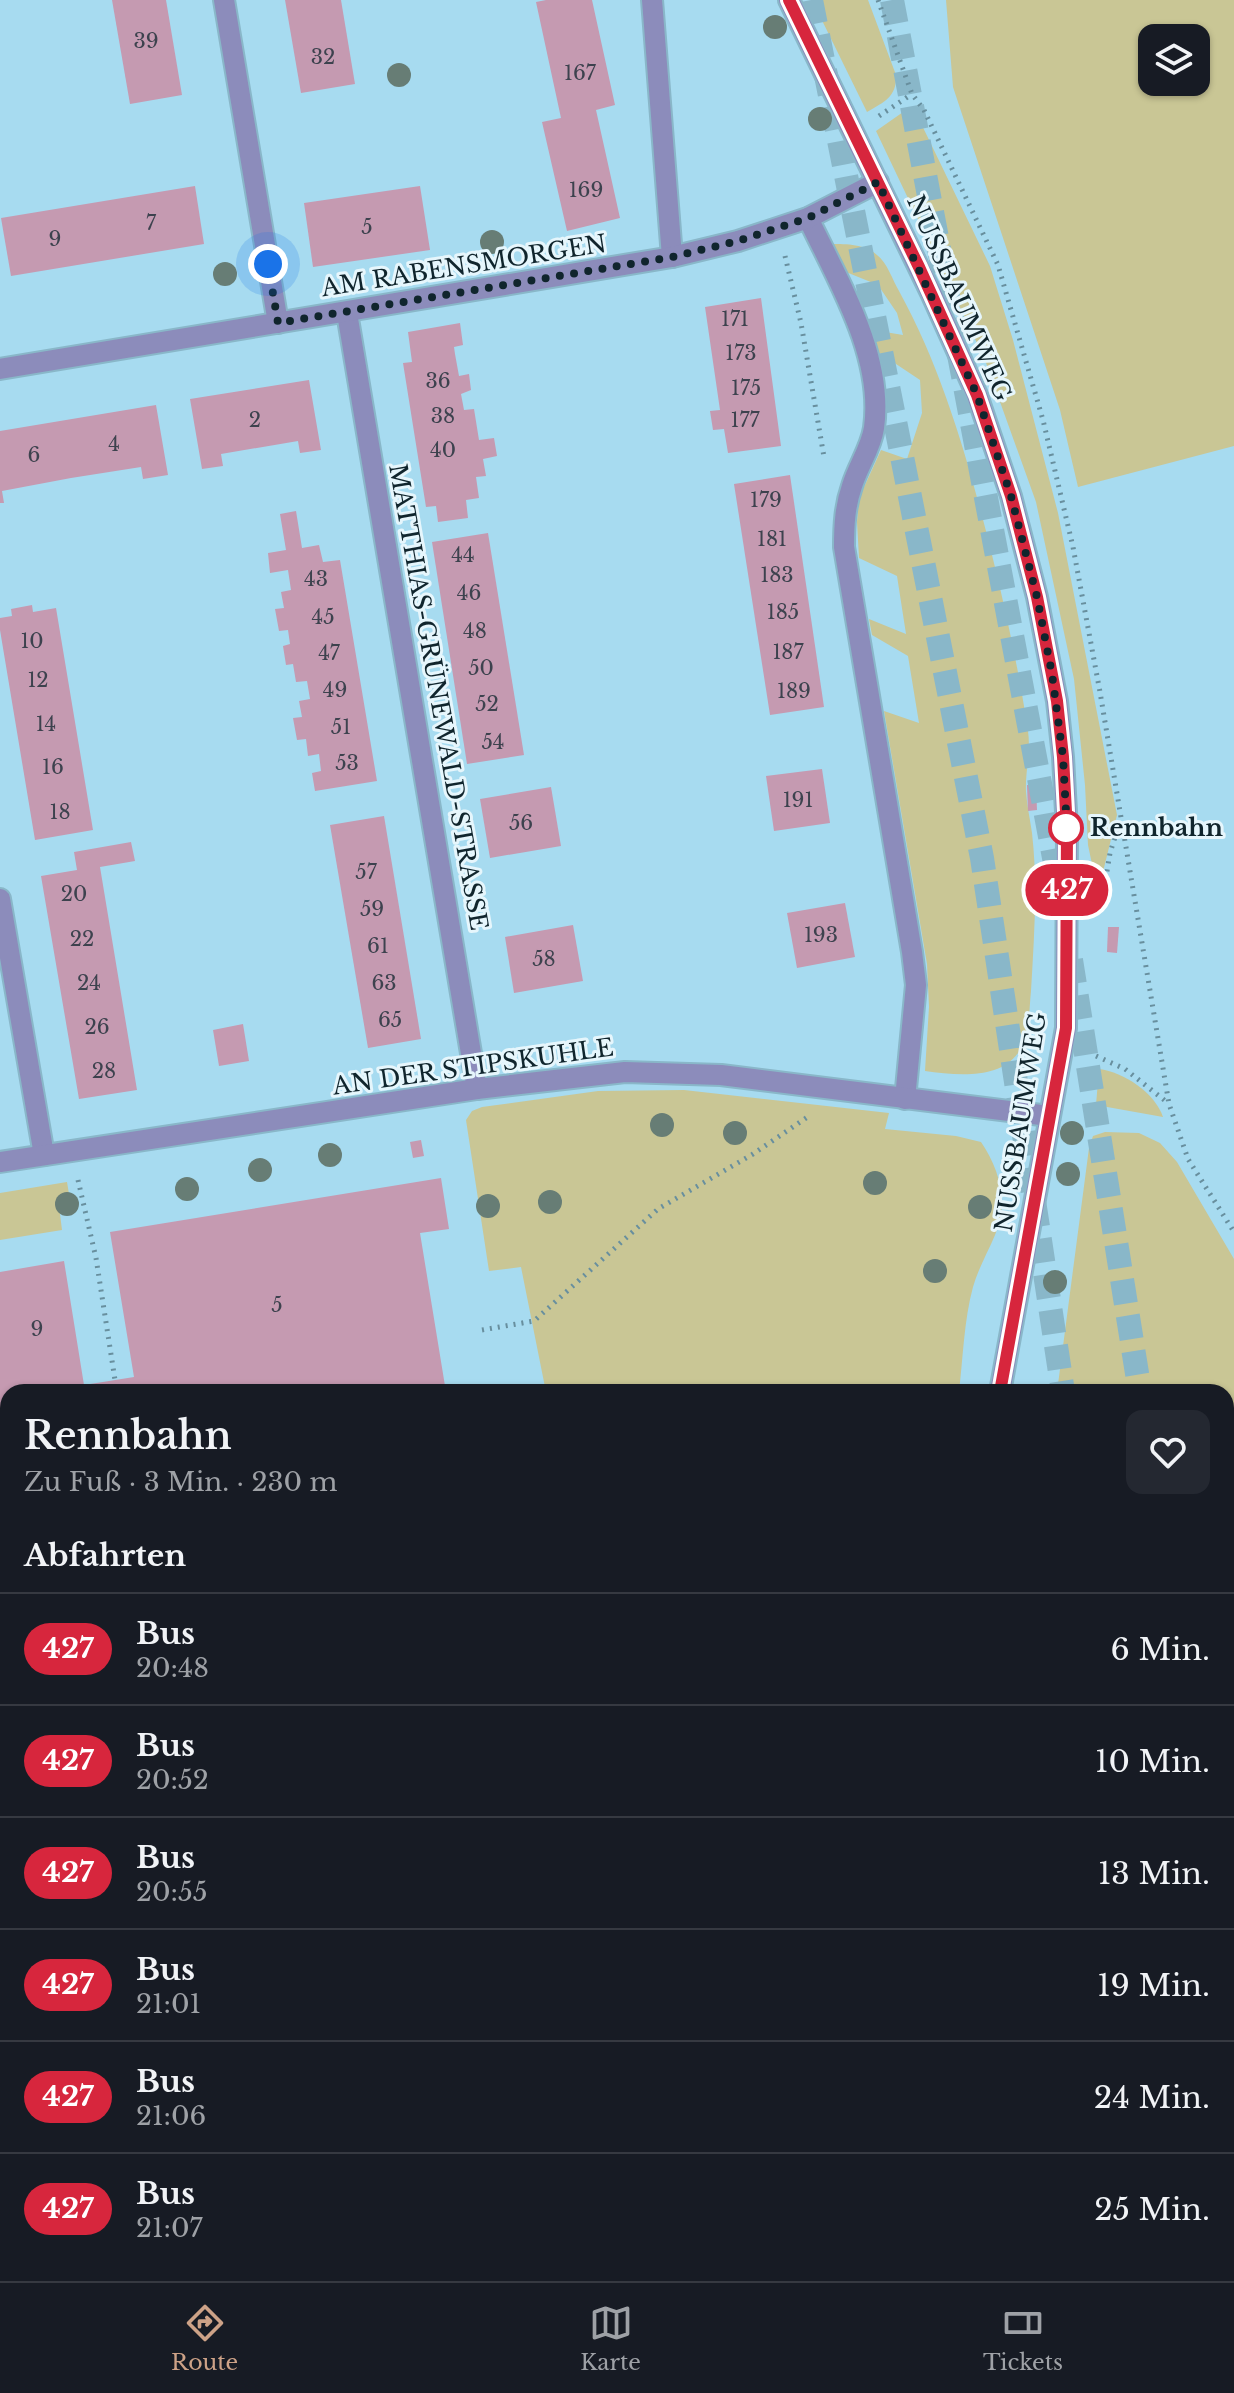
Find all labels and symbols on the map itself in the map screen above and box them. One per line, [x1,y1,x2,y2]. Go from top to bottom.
house number: 39 [133,29,159,53]
house number: 32 [311,45,335,69]
house number: 167 [564,61,597,85]
house number: 169 [569,178,603,202]
street label: NUSSBAUMWEG [901,190,1018,405]
house number: 7 [146,211,157,235]
house number: 5 [361,215,373,239]
house number: 9 [49,227,61,251]
street label: AM RABENSMORGEN [318,229,609,303]
your location [248,244,288,284]
house number: 171 [721,307,749,331]
house number: 173 [725,341,757,365]
house number: 36 [425,369,451,393]
house number: 175 [731,376,761,400]
house number: 38 [431,404,455,428]
house number: 2 [249,408,261,432]
house number: 177 [731,408,760,432]
house number: 4 [108,432,120,456]
house number: 40 [430,438,456,462]
house number: 6 [28,443,40,467]
street label: MATTHIAS-GRÜNEWALD-STRASSE [383,461,495,932]
house number: 179 [750,488,782,512]
house number: 181 [757,527,787,551]
house number: 44 [451,543,475,567]
house number: 183 [760,563,794,587]
house number: 43 [304,567,328,591]
house number: 46 [457,581,481,605]
house number: 185 [767,600,799,624]
house number: 45 [311,605,335,629]
house number: 48 [463,619,487,643]
house number: 10 [20,629,44,653]
house number: 187 [772,640,804,664]
house number: 47 [318,641,341,665]
house number: 50 [468,656,494,680]
house number: 12 [27,668,49,692]
house number: 49 [323,678,347,702]
house number: 189 [777,679,811,703]
house number: 52 [475,692,499,716]
house number: 14 [36,712,56,736]
house number: 51 [331,715,351,739]
house number: 54 [481,730,505,754]
house number: 53 [335,751,359,775]
house number: 16 [42,755,64,779]
house number: 191 [783,788,813,812]
house number: 18 [49,800,71,824]
house number: 56 [509,811,533,835]
marker: Rennbahn [1049,811,1083,845]
place label: Rennbahn [1090,813,1223,842]
house number: 57 [355,860,378,884]
line badge: 427 [1021,864,1113,916]
house number: 20 [61,882,87,906]
house number: 59 [360,897,384,921]
house number: 193 [804,923,838,947]
house number: 22 [70,927,94,951]
house number: 61 [367,934,389,958]
house number: 58 [532,947,556,971]
house number: 24 [77,971,101,995]
house number: 63 [371,971,397,995]
house number: 65 [378,1008,402,1032]
street label: NUSSBAUMWEG [989,1010,1052,1234]
house number: 26 [84,1015,110,1039]
street label: AN DER STIPSKUHLE [330,1032,615,1101]
house number: 28 [92,1059,116,1083]
house number: 5 [271,1293,283,1317]
house number: 9 [31,1317,43,1341]

